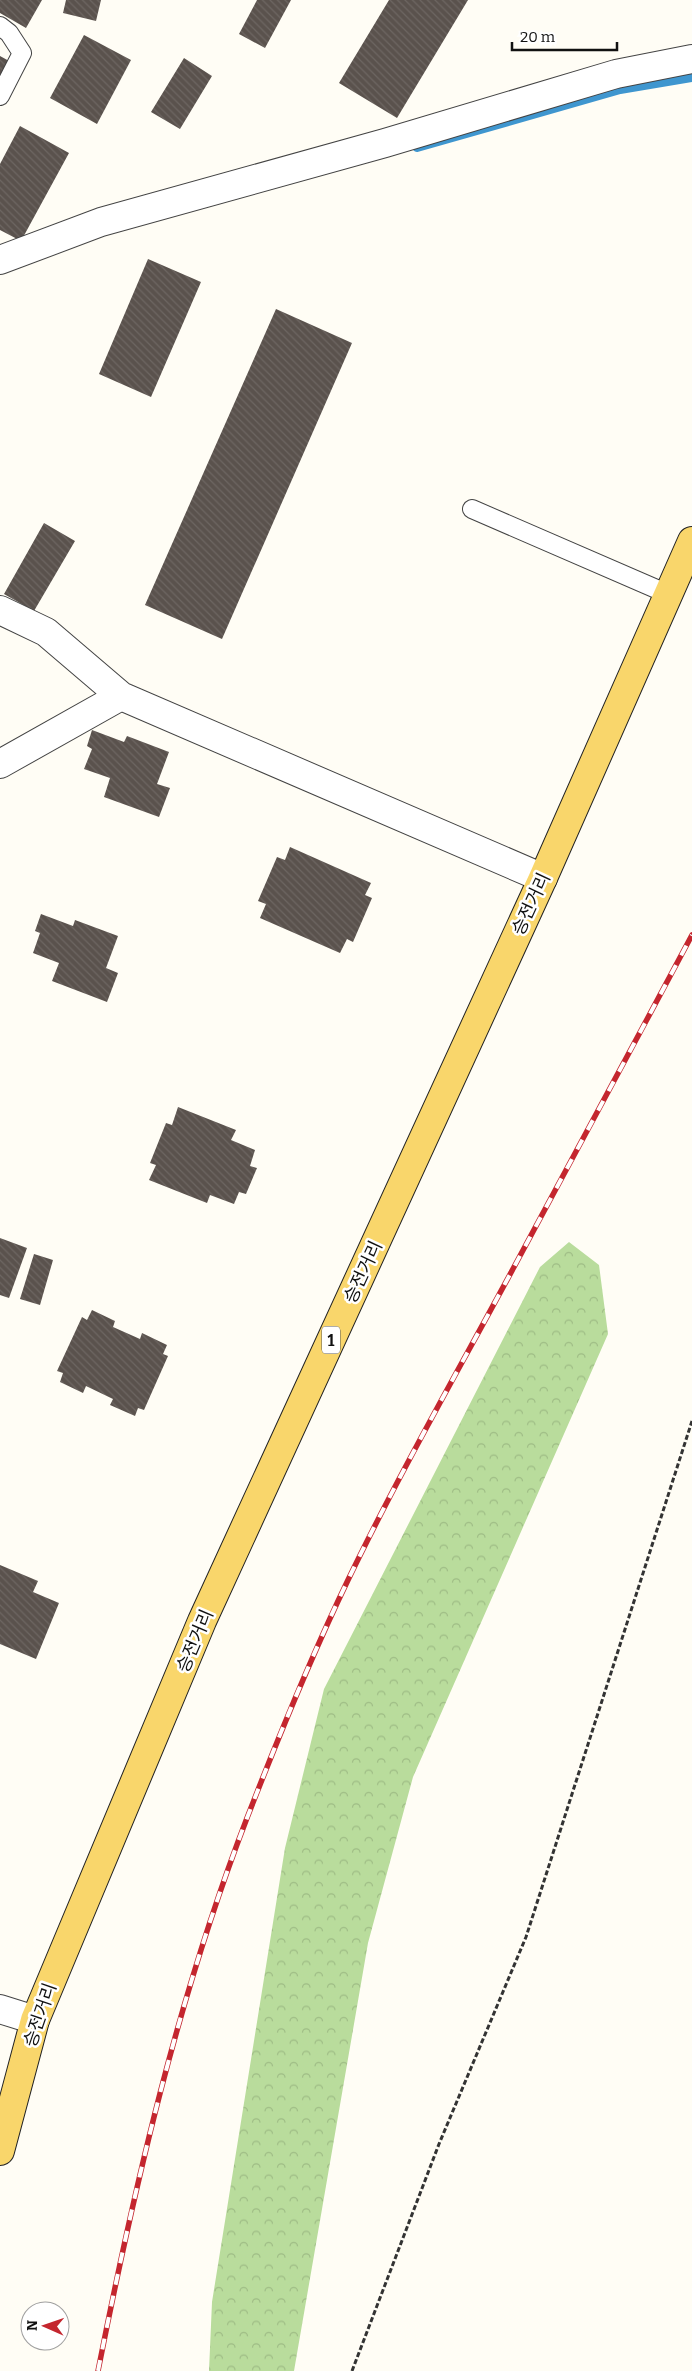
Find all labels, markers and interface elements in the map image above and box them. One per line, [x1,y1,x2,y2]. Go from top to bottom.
scale bar [512,20,617,52]
text: 20 m [520,28,556,46]
street label: 승전거리 [507,869,555,939]
street label: 승전거리 [339,1237,387,1307]
road number: 1 [322,1326,340,1354]
street label: 승전거리 [172,1606,218,1676]
street label: 승전거리 [19,1980,61,2050]
north arrow [20,2301,70,2351]
text: N [24,2320,41,2331]

